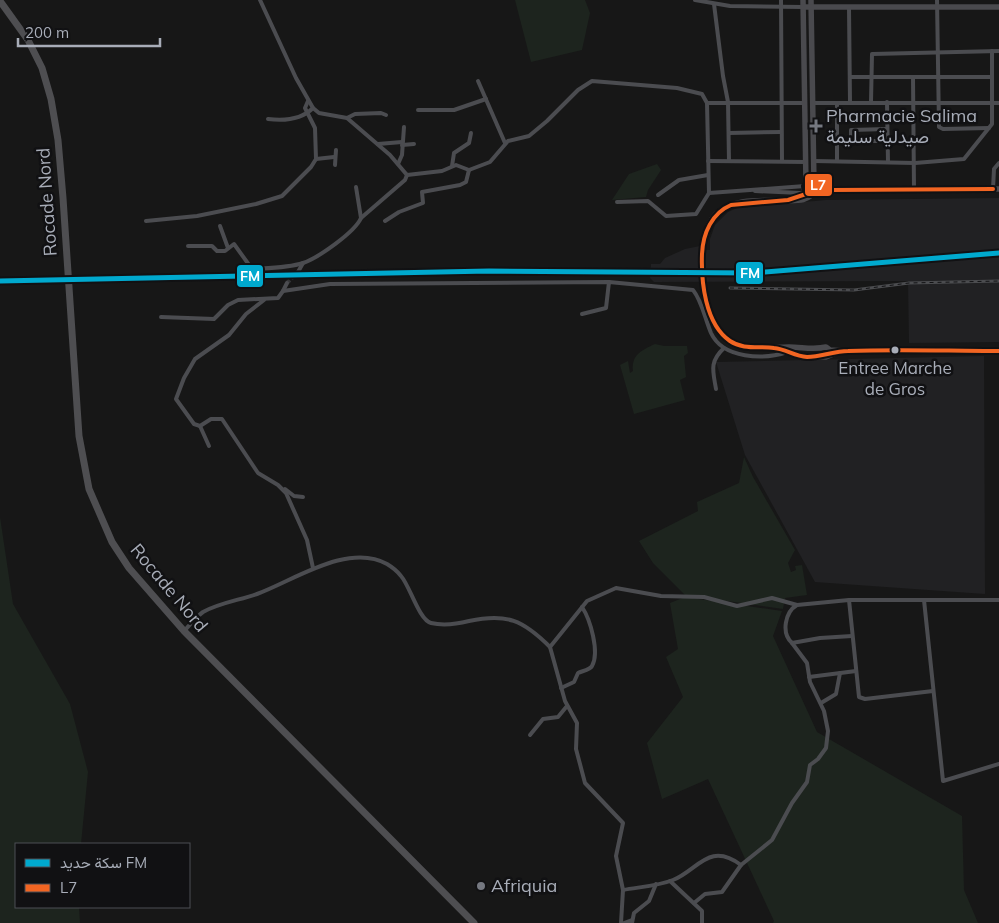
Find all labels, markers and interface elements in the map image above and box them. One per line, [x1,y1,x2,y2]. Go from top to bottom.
scale bar [18,15,160,47]
text: 200 m [25,23,69,42]
place label: Pharmacie Salima صيدلية سليمة [826,104,977,148]
marker: Pharmacie Salima صيدلية سليمة [810,120,822,132]
street label: Rocade Nord [31,147,62,257]
line badge: L7 [804,173,833,197]
text: L7 [810,176,826,194]
line badge: FM [735,261,764,285]
line badge: FM [236,264,264,288]
text: FM [740,264,760,282]
text: FM [240,267,260,285]
marker: Entree Marche de Gros [890,345,900,355]
place label: Entree Marche de Gros [838,357,952,399]
street label: Rocade Nord [126,539,213,637]
legend [15,843,190,908]
text: سكة حديد FM [60,853,147,872]
place label: Afriquia [491,874,557,897]
text: L7 [60,878,77,897]
marker: Afriquia [475,880,487,892]

